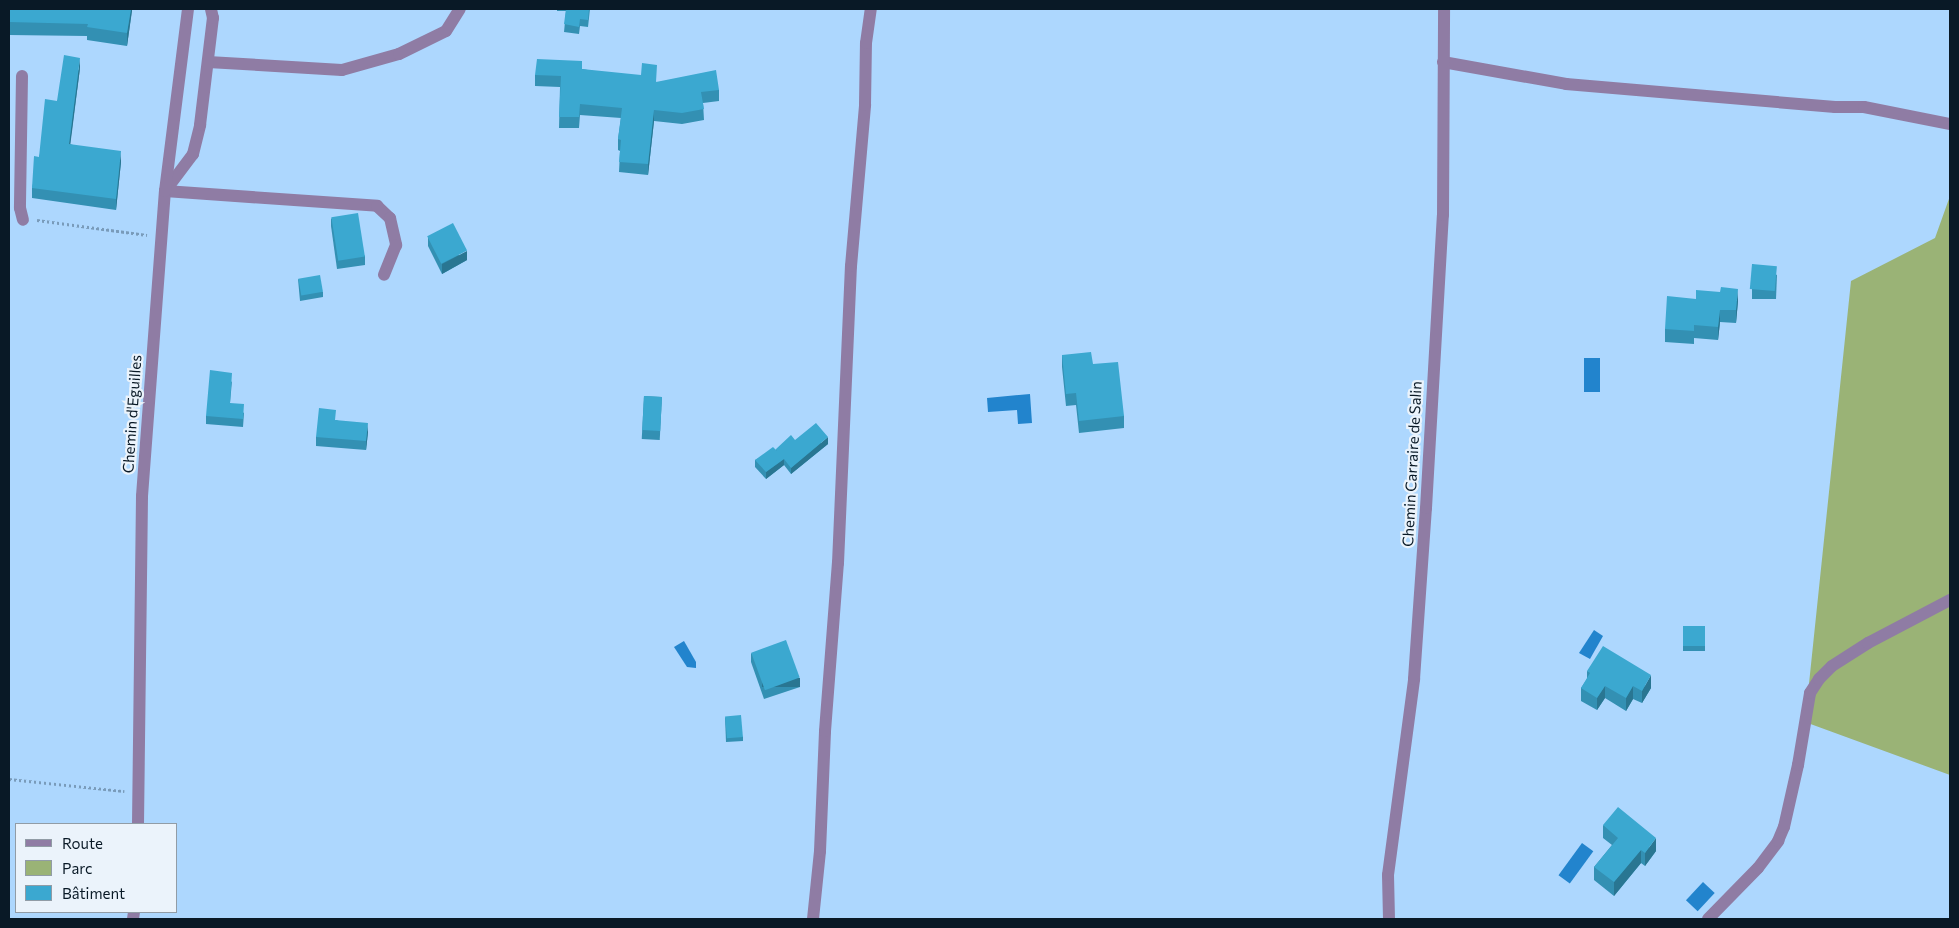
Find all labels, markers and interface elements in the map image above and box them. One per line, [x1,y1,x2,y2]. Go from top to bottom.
street label: Chemin d'Eguilles [119,354,145,474]
street label: Chemin Carraire de Salin [1399,381,1425,547]
legend [15,823,178,913]
text: Route [62,834,103,852]
text: Parc [62,859,92,877]
text: Bâtiment [62,884,125,902]

